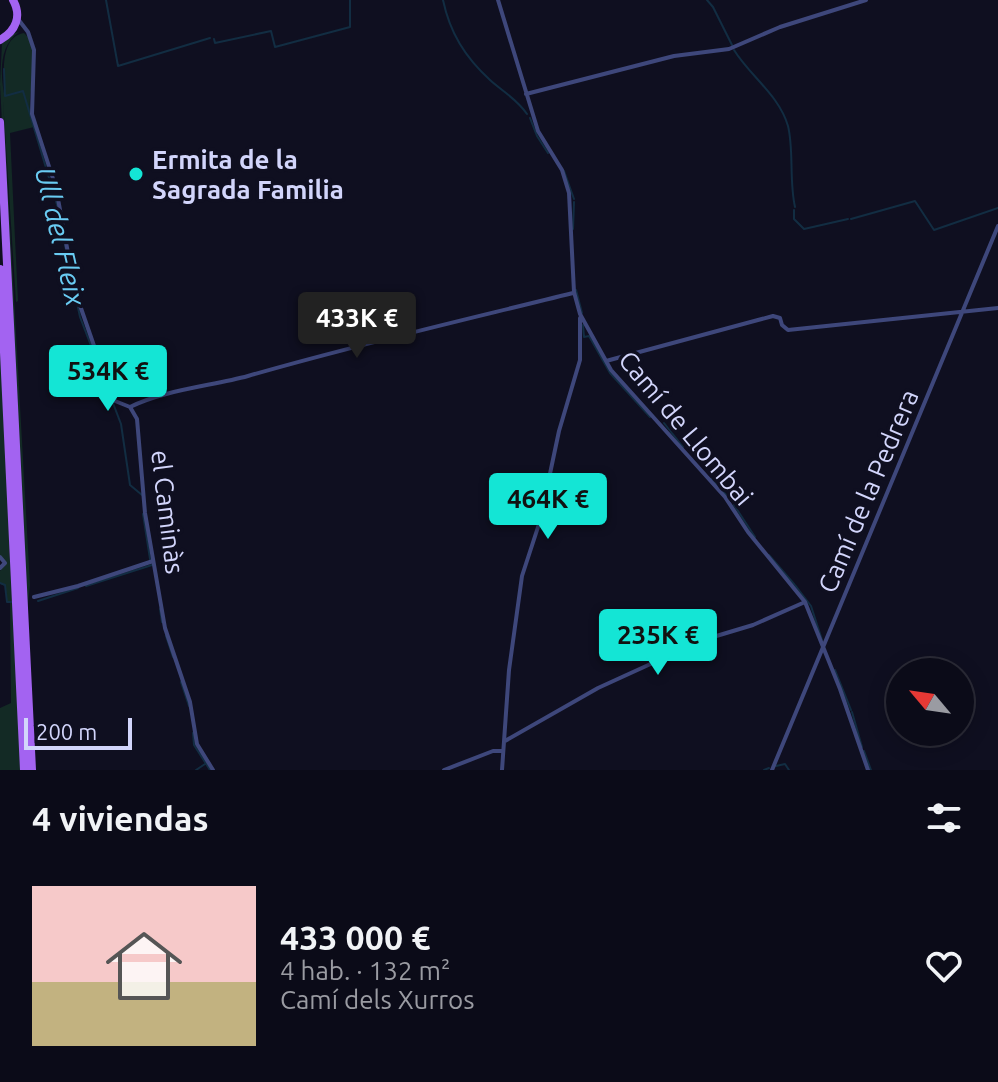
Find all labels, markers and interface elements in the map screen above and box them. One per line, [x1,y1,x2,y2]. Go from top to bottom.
place label: Ermita de la Sagrada Familia [152,145,344,204]
water label: Ull del Fleix [30,164,92,309]
marker: Ermita de la Sagrada Familia [127,165,145,183]
pin: 433K € [292,292,422,360]
text: 433K € [316,303,398,332]
pin: 534K € [43,345,173,413]
street label: Camí de Llombai [613,345,759,511]
text: 534K € [67,356,149,385]
street label: Camí de la Pedrera [812,385,924,597]
street label: el Caminàs [146,448,190,576]
pin: 464K € [483,473,613,541]
text: 464K € [507,484,589,513]
pin: 235K € [593,609,723,677]
text: 235K € [617,620,699,649]
north arrow [886,658,974,746]
map controls [886,658,974,746]
scale bar [24,714,132,750]
text: 200 m [36,719,97,744]
icon: filters [922,796,966,840]
text: 4 viviendas [32,799,208,837]
icon: home [96,918,192,1014]
text: 433 000 € [280,918,430,956]
icon: heart [922,944,966,988]
text: 4 hab. · 132 m² [280,956,450,985]
text: Camí dels Xurros [280,985,475,1014]

